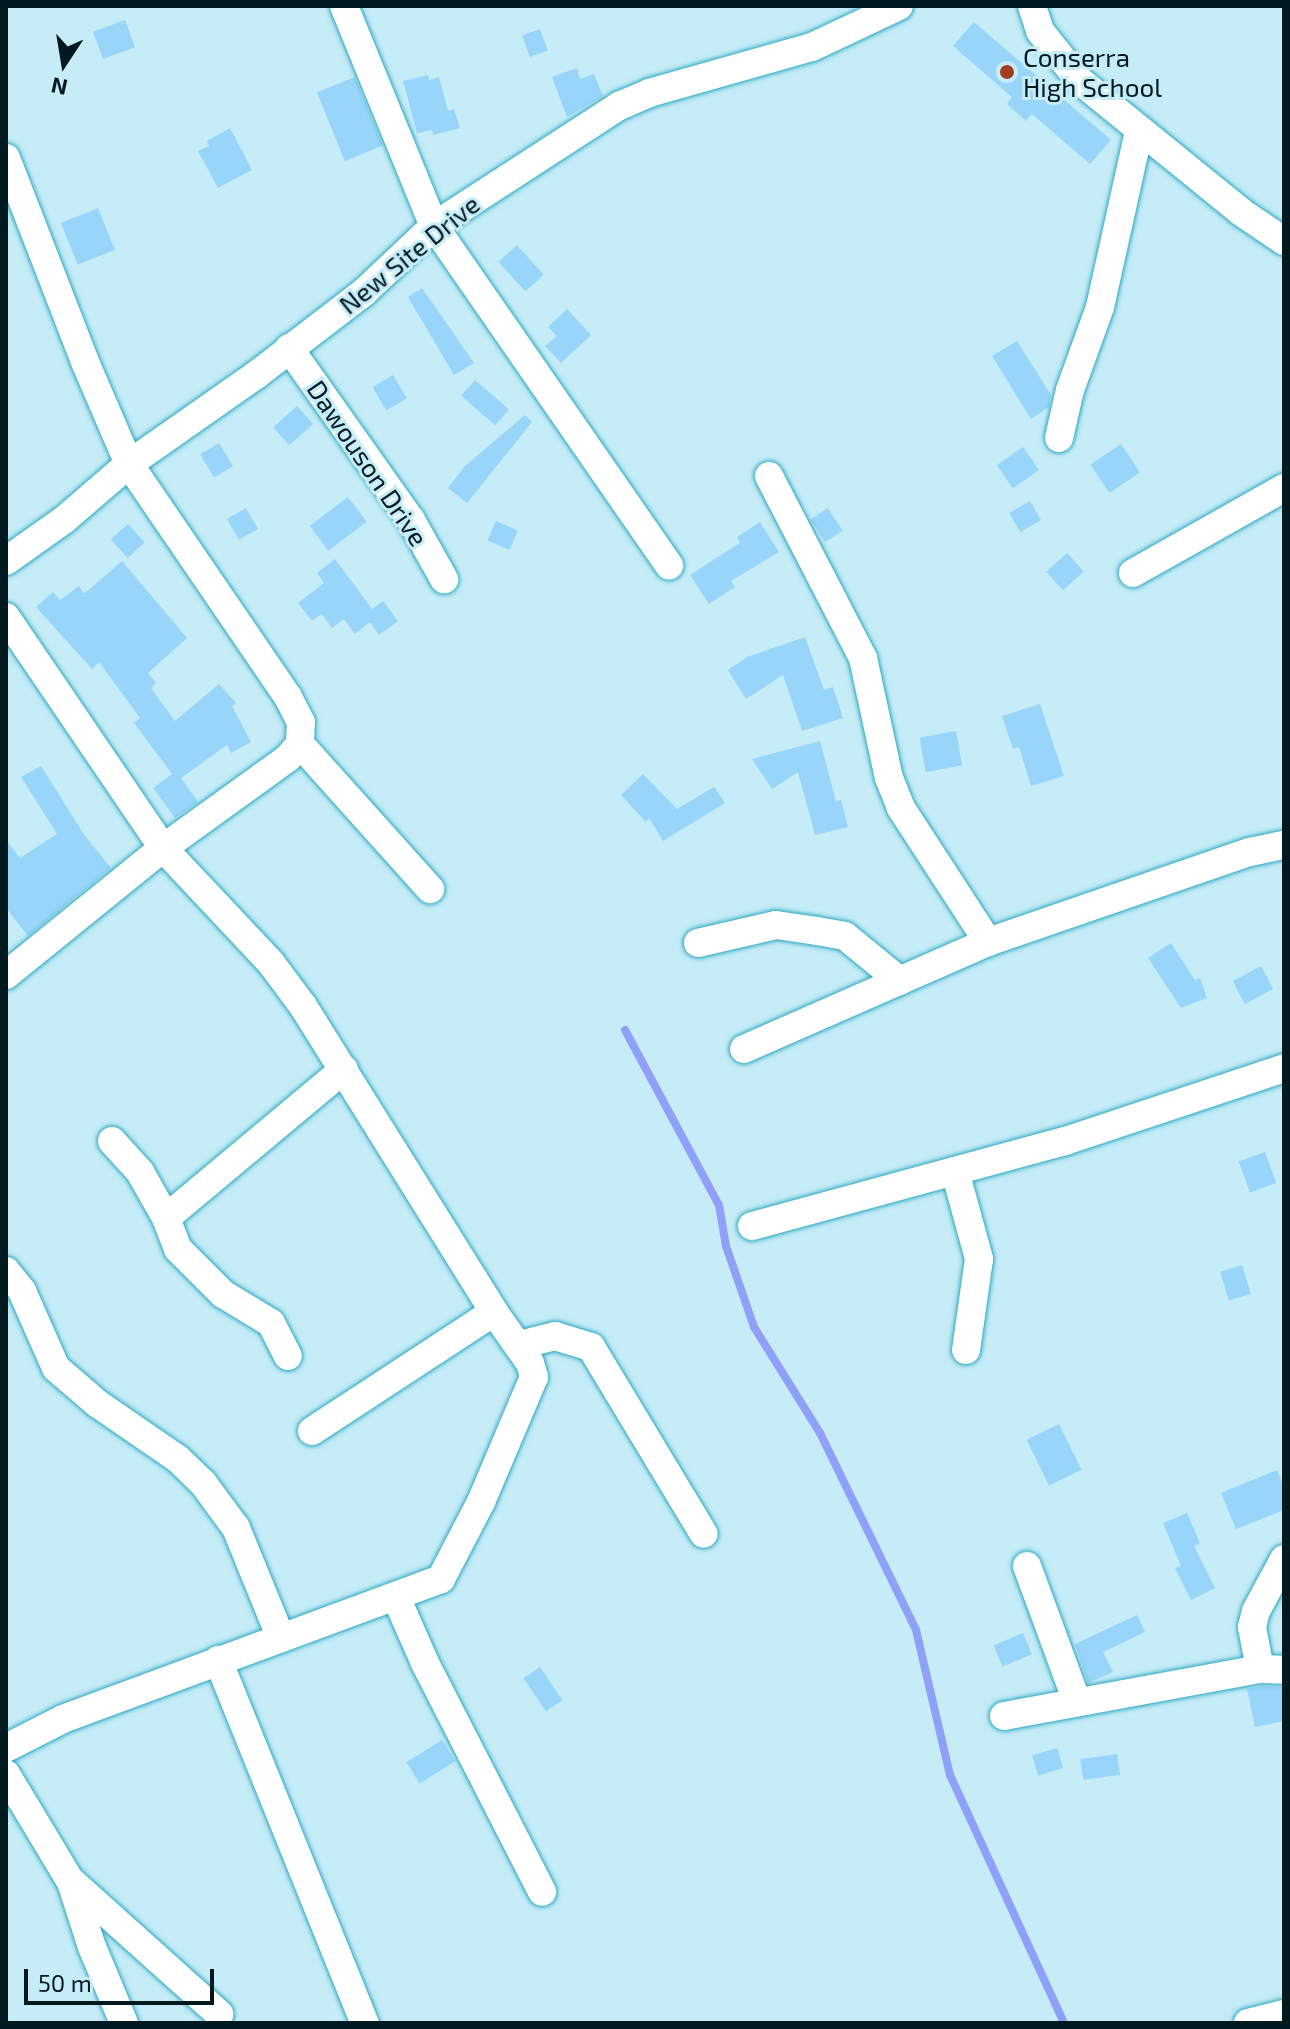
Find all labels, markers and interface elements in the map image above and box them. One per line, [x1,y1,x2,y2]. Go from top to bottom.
north arrow [24,24,104,104]
place label: Conserra High School [1023,41,1162,102]
marker: Conserra High School [998,63,1016,81]
text: N [49,73,69,102]
street label: New Site Drive [332,188,486,320]
street label: Dawouson Drive [301,374,435,552]
scale bar [28,1953,218,2003]
text: 50 m [38,1968,92,1997]

